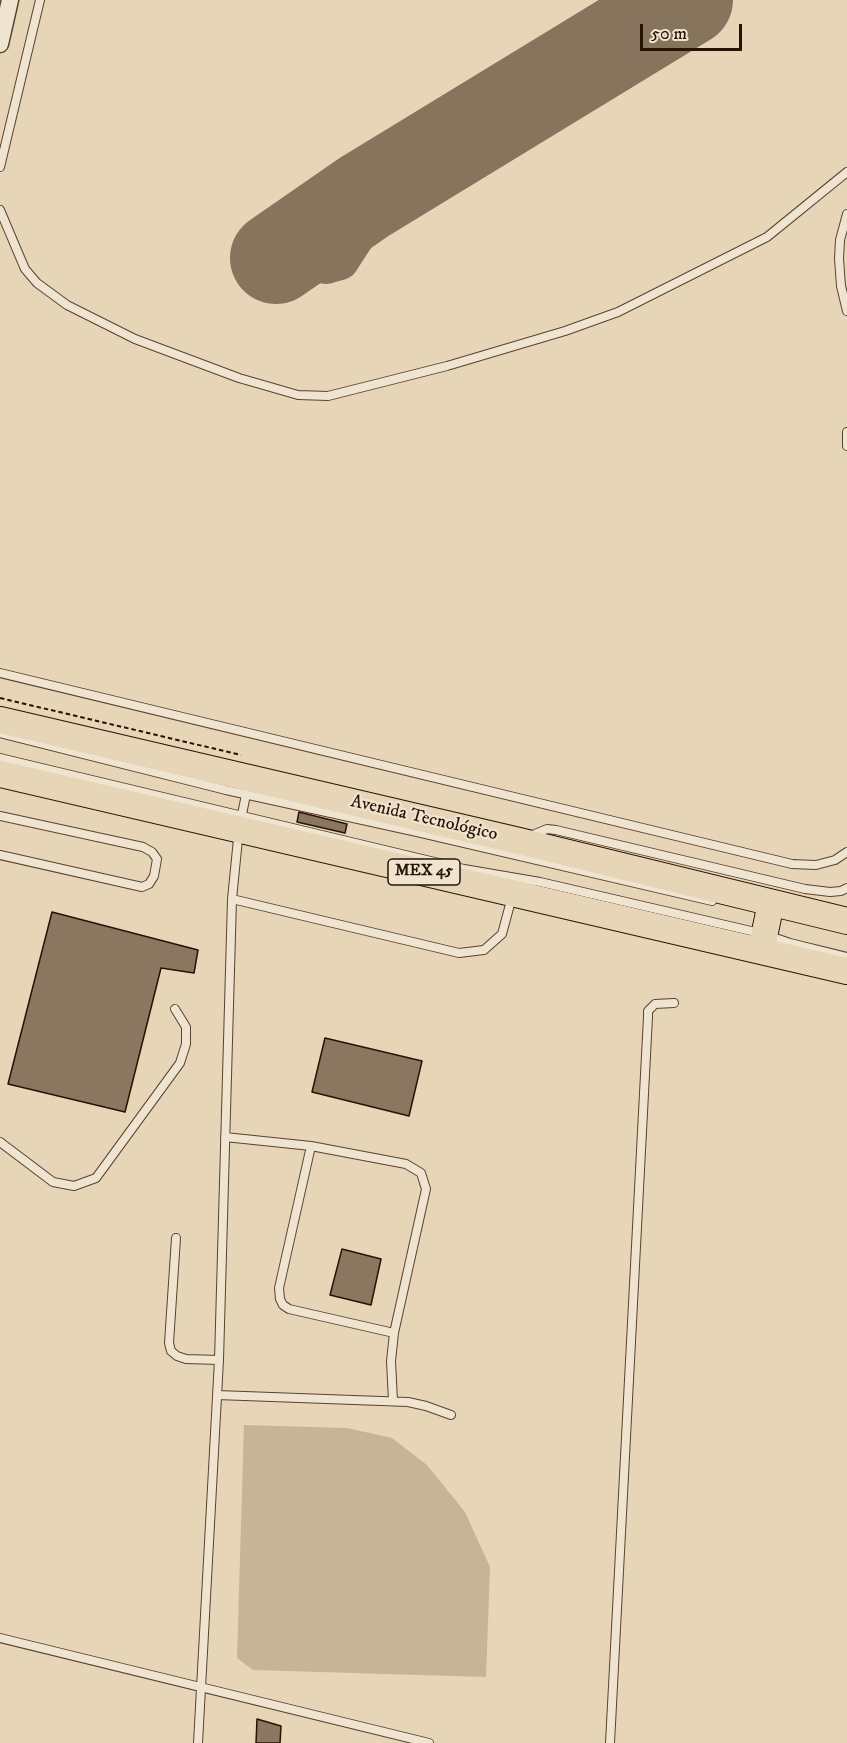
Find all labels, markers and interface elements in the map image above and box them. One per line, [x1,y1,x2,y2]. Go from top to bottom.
scale bar [643,12,745,50]
text: 50 m [651,23,687,45]
street label: Avenida Tecnológico [348,792,500,846]
road number: MEX 45 [388,859,460,885]

